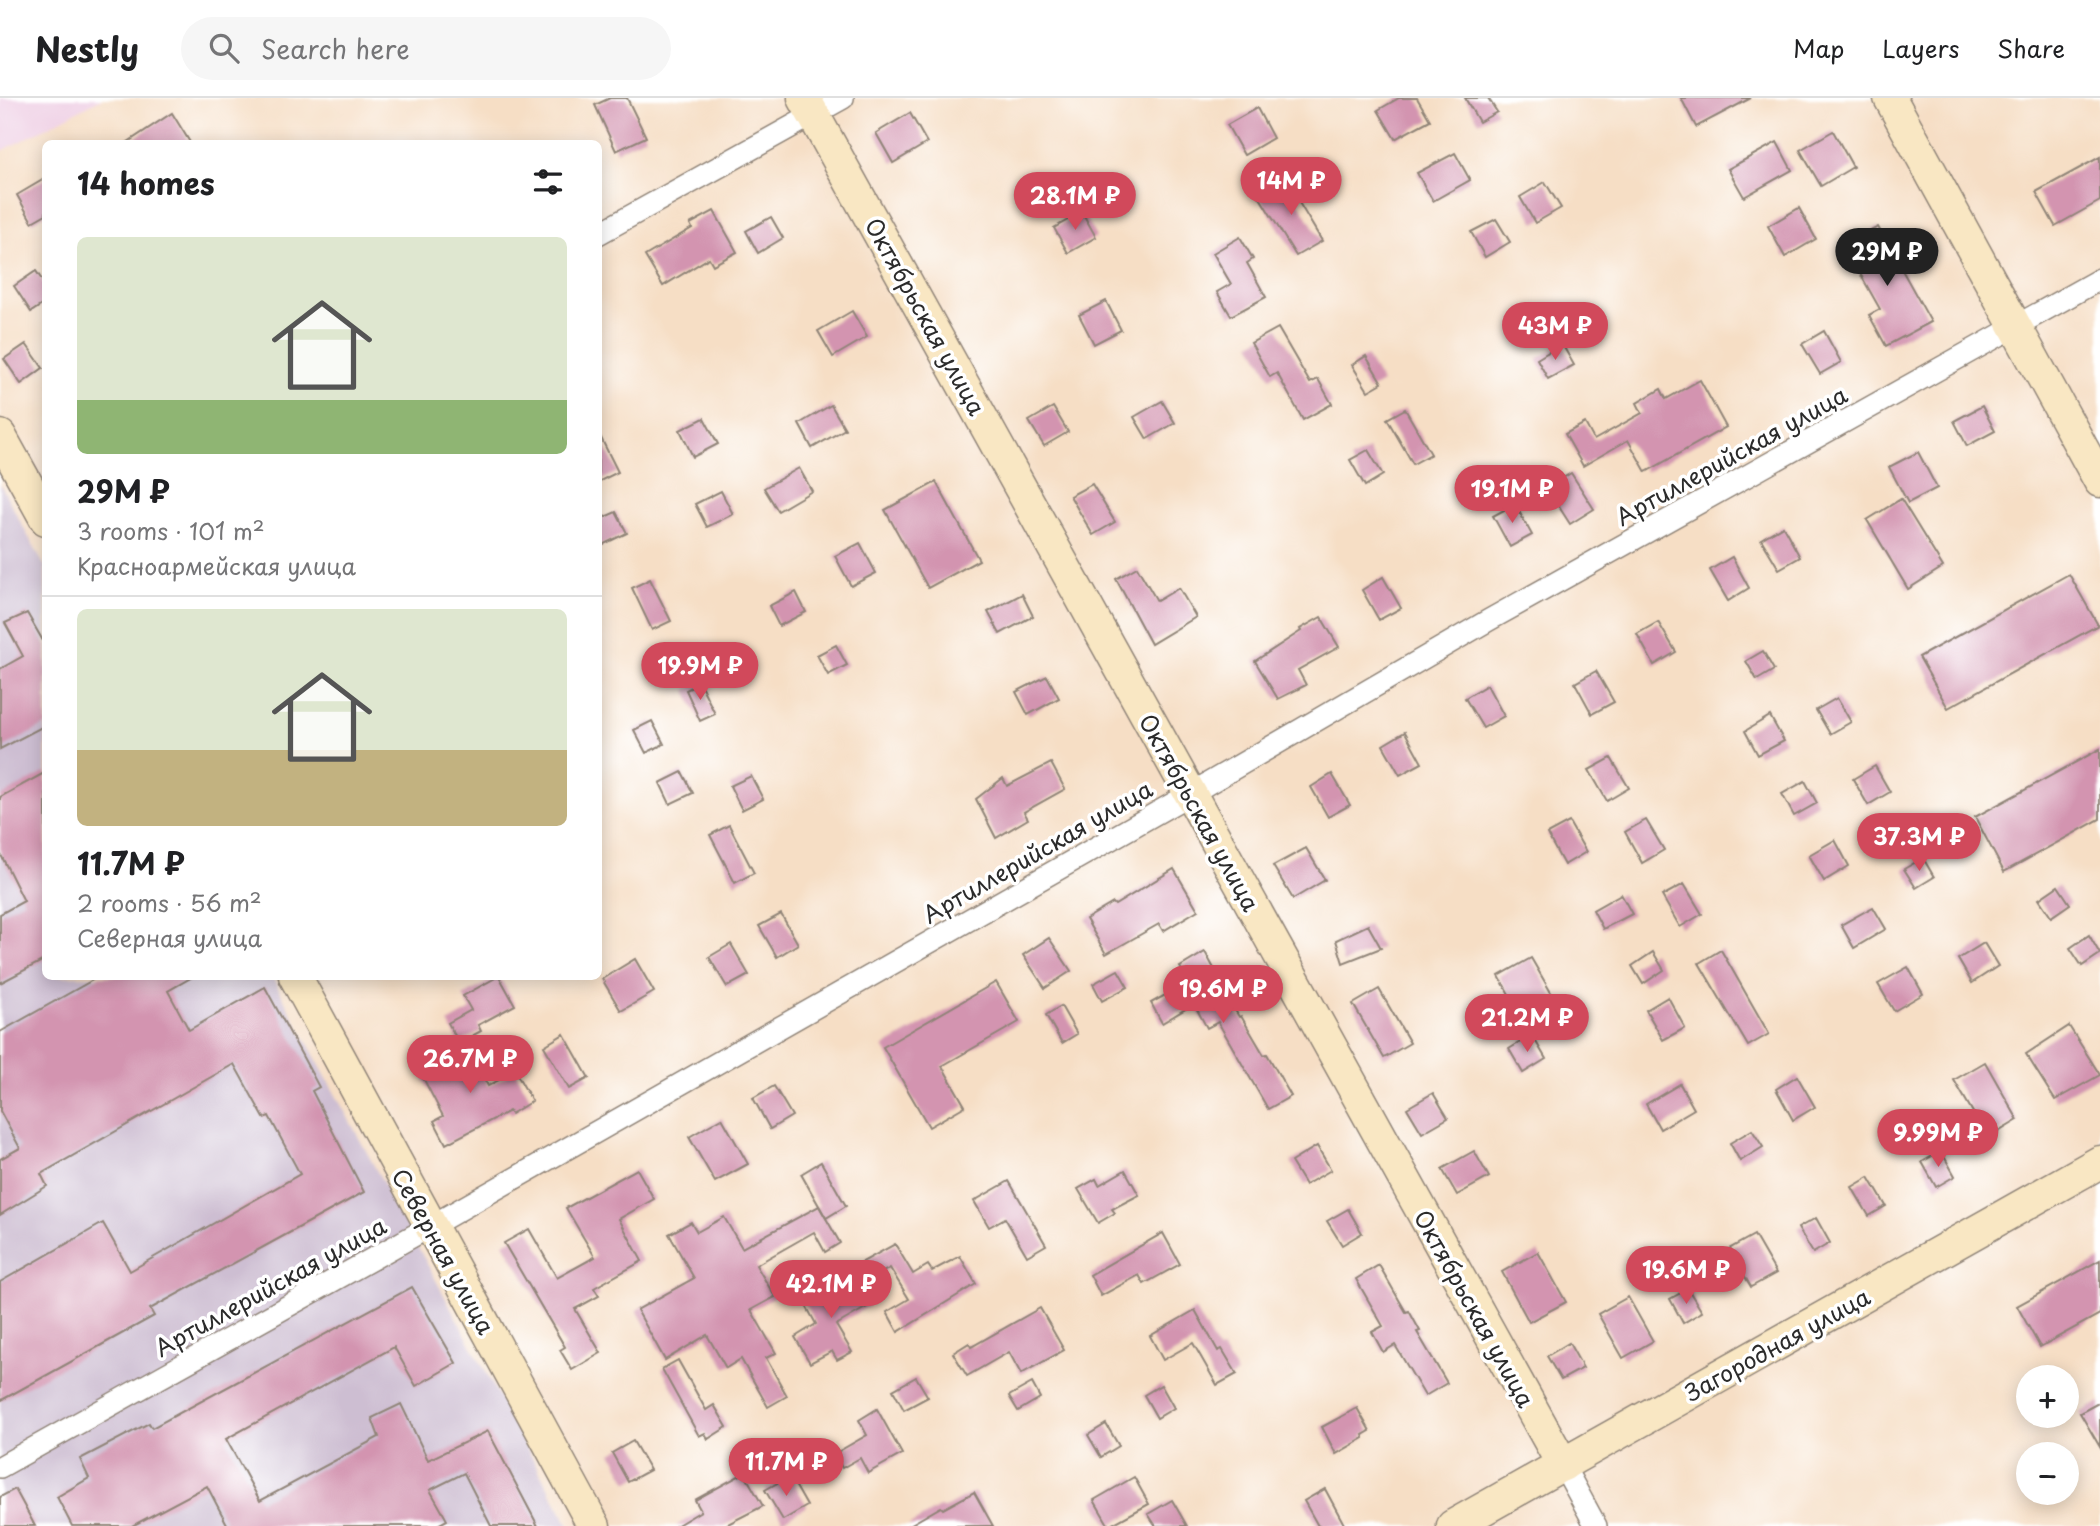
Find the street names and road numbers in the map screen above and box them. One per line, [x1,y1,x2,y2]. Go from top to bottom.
street label: Октябрьская улица [857,211,995,422]
street label: Артиллерийская улица [1609,376,1854,533]
street label: Октябрьская улица [1131,707,1269,918]
street label: Артиллерийская улица [916,771,1159,931]
street label: Северная улица [384,1162,504,1341]
street label: Октябрьская улица [1406,1203,1544,1414]
street label: Артиллерийская улица [148,1207,393,1364]
street label: Загородная улица [1678,1278,1876,1409]

